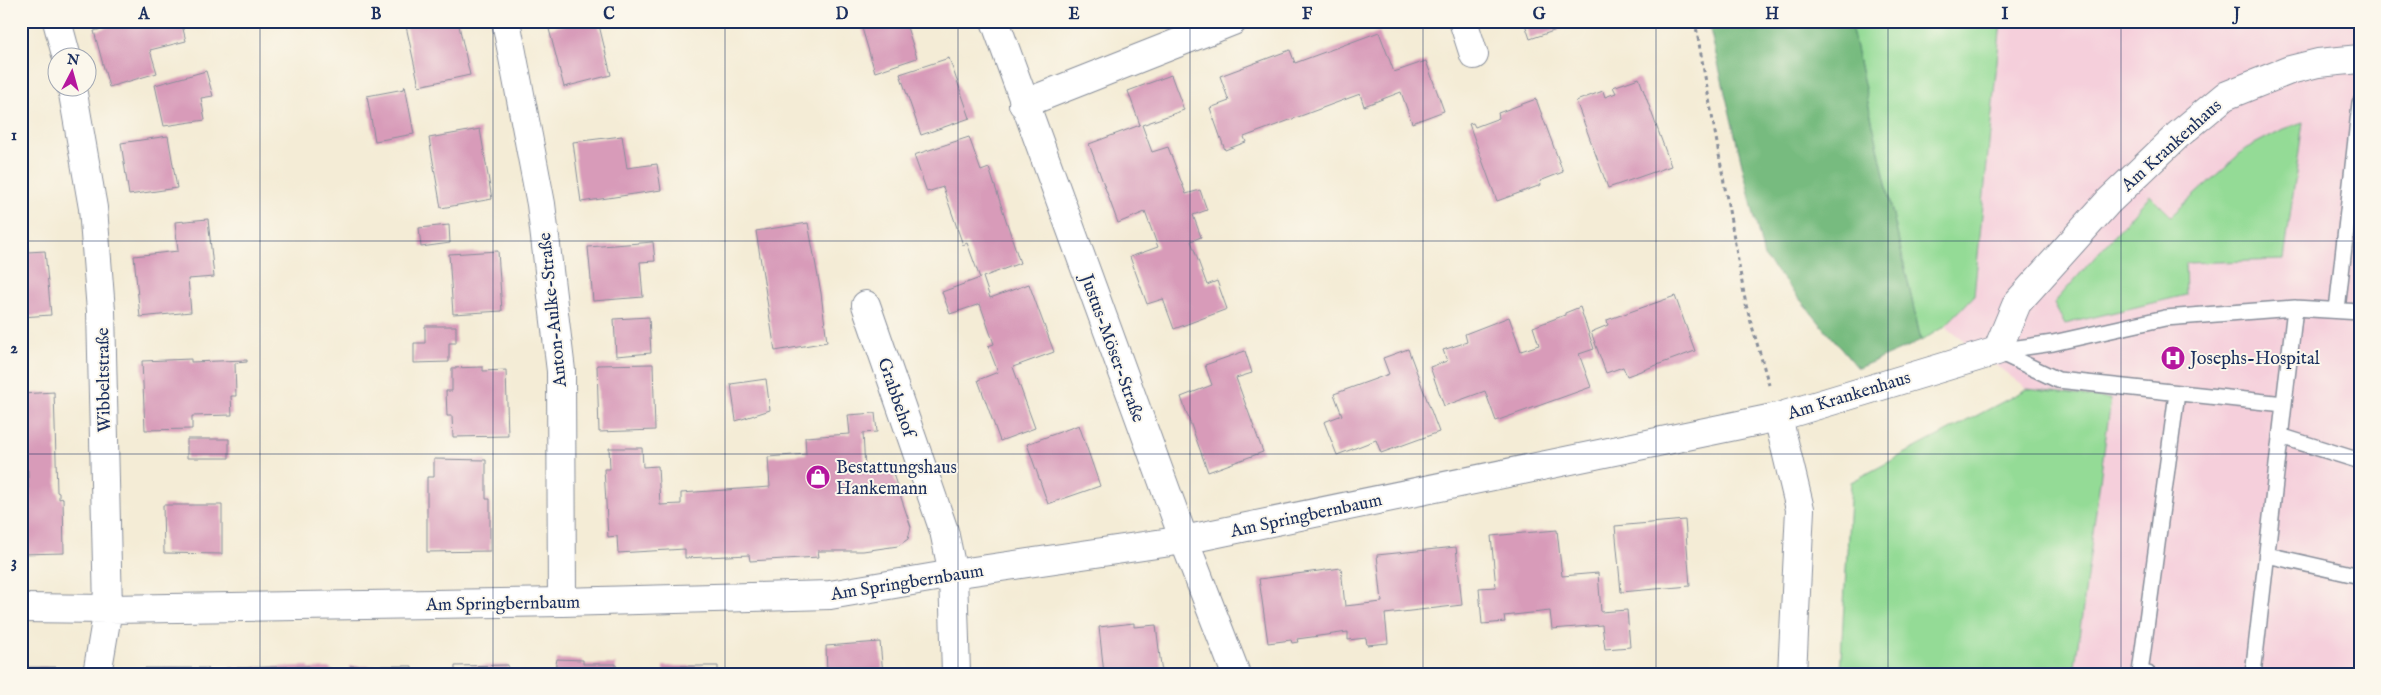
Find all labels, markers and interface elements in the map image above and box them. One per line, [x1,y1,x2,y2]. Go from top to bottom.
text: A [138,5,151,25]
text: B [371,5,382,25]
text: C [603,5,615,25]
text: D [836,5,849,25]
text: E [1068,5,1080,25]
text: F [1302,5,1313,25]
text: G [1533,5,1546,25]
text: H [1765,5,1779,25]
text: I [2002,5,2009,25]
text: J [2232,5,2241,25]
north arrow [48,48,98,98]
text: N [65,50,80,70]
street label: Am Krankenhaus [2116,95,2227,198]
text: 1 [11,126,17,146]
street label: Anton-Aulke-Straße [534,231,573,389]
street label: Justus-Möser-Straße [1073,269,1149,426]
street label: Wibbeltstraße [92,327,117,433]
text: 2 [10,339,18,359]
hospital icon: Josephs-Hospital [2160,345,2186,371]
place label: Josephs-Hospital [2188,348,2320,371]
street label: Grabbehof [871,355,921,443]
street label: Am Krankenhaus [1784,367,1914,426]
place label: Bestattungshaus Hankemann [836,457,957,501]
shop icon: Bestattungshaus Hankemann [805,464,831,490]
street label: Am Springbernbaum [1227,489,1384,544]
text: 3 [11,553,17,573]
street label: Am Springbernbaum [828,560,985,607]
street label: Am Springbernbaum [425,592,580,617]

